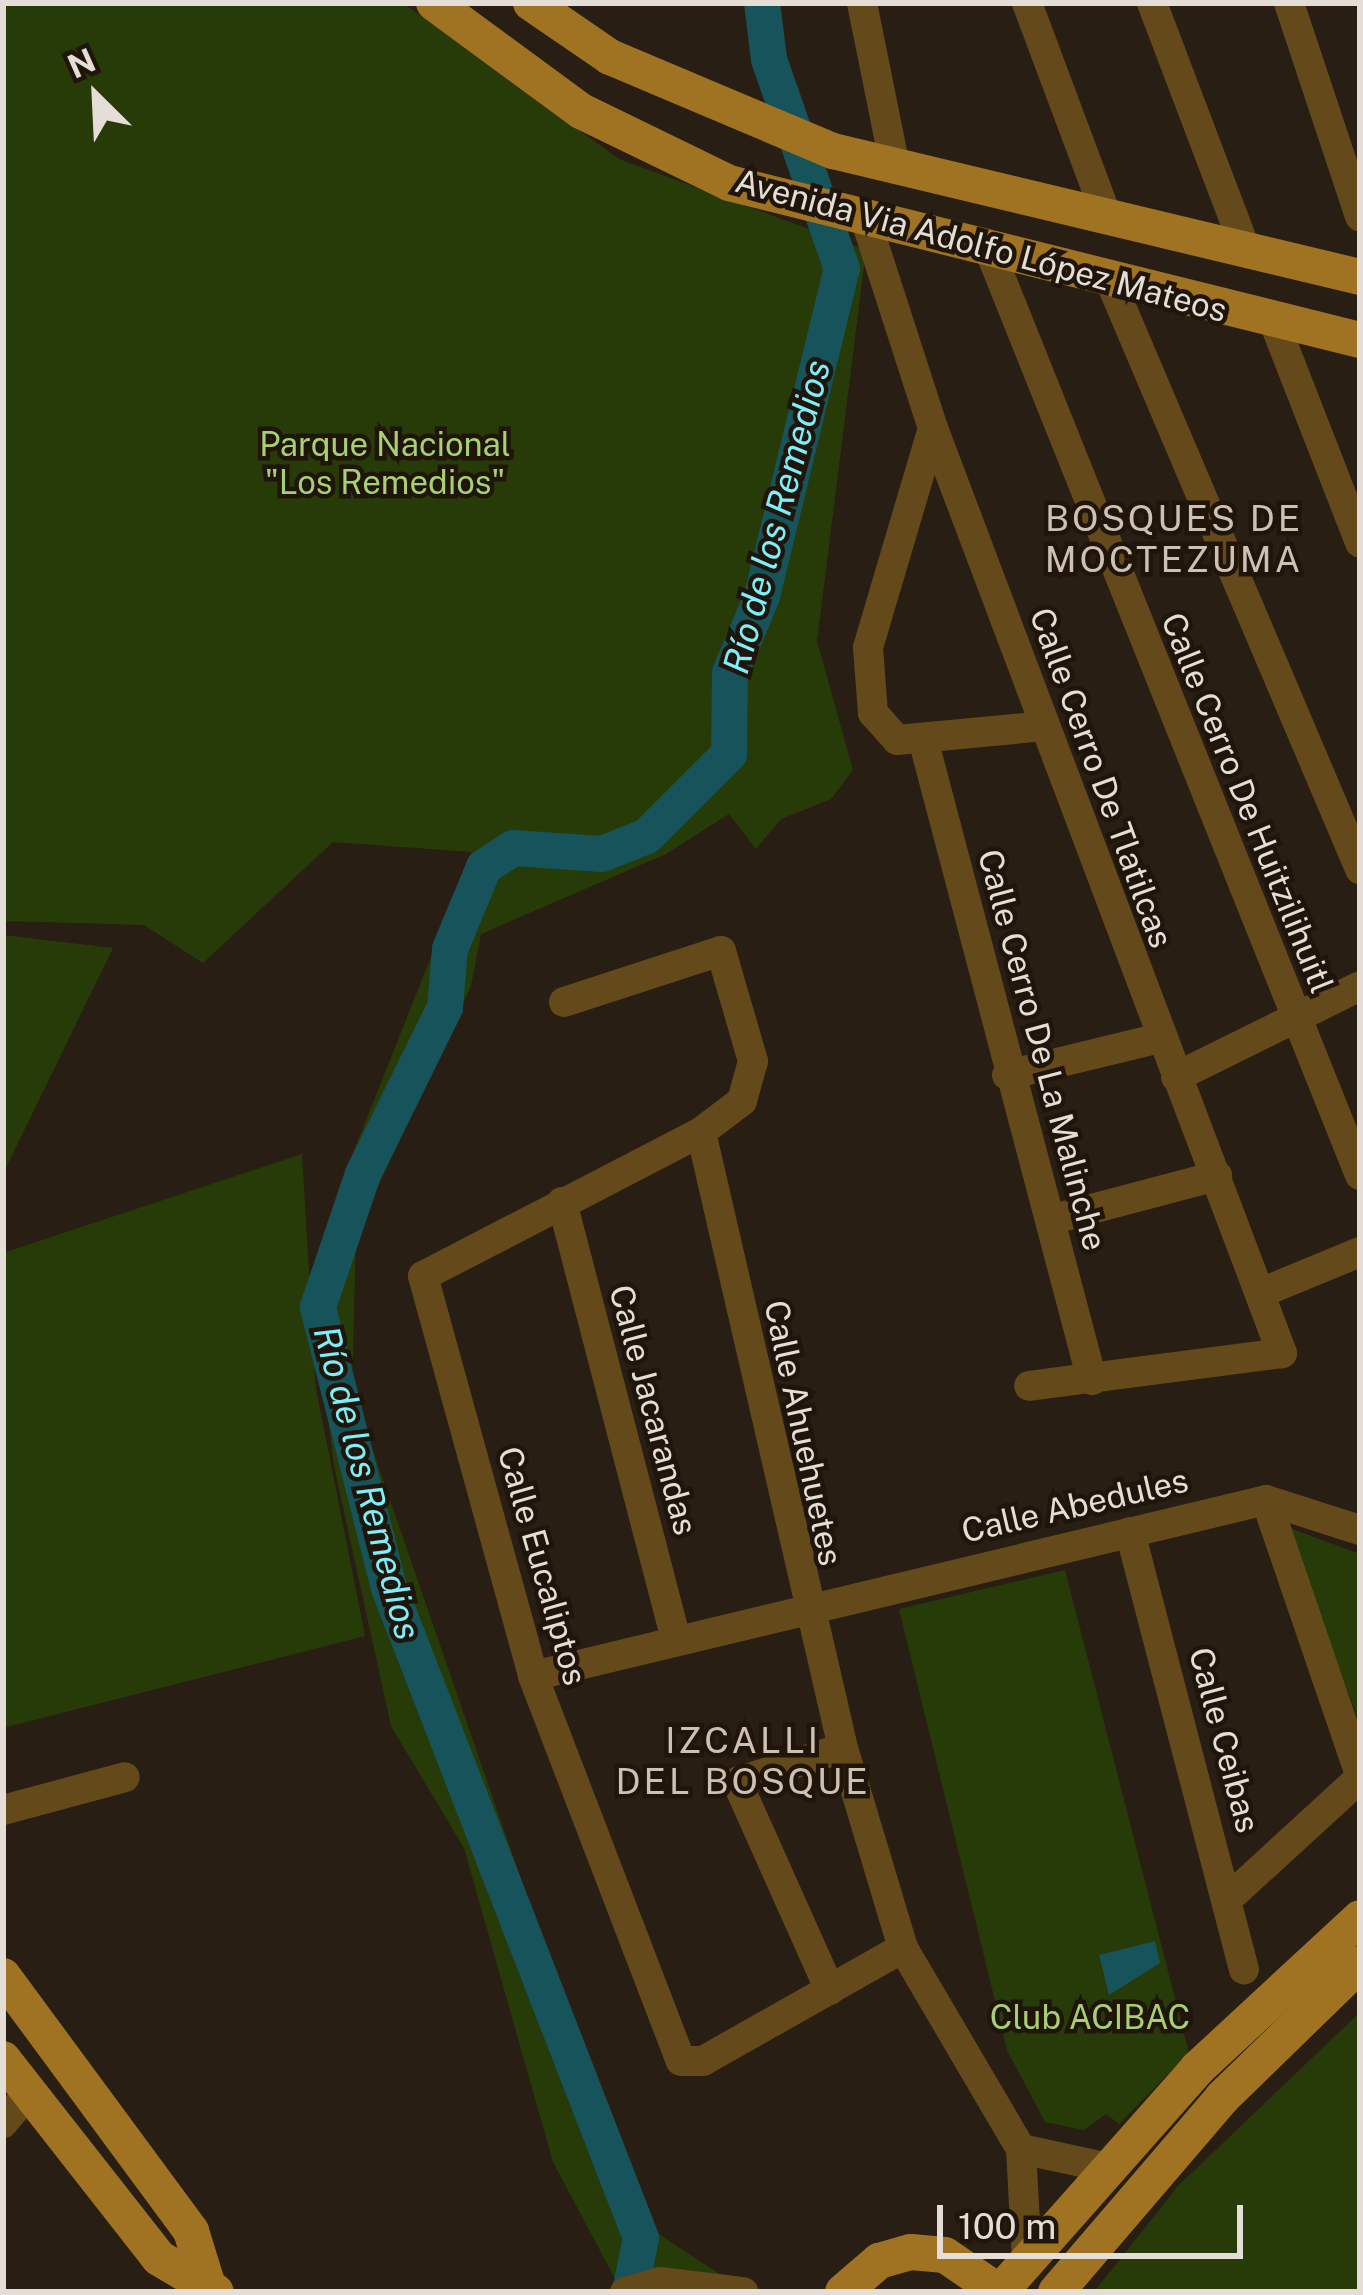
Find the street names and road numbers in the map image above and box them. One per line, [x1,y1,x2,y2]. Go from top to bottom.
street label: Avenida Via Adolfo López Mateos [730,161,1232,331]
street label: Calle Cerro De Tlatilcas [1021,602,1181,954]
street label: Calle Cerro De Huitzilihuitl [1152,607,1342,999]
street label: Calle Cerro De La Malinche [969,845,1115,1255]
street label: Calle Jacarandas [601,1281,705,1539]
street label: Calle Ahuehuetes [756,1297,850,1569]
street label: Calle Eucaliptos [489,1442,595,1690]
street label: Calle Abedules [958,1461,1192,1551]
street label: Calle Ceibas [1180,1643,1268,1837]

